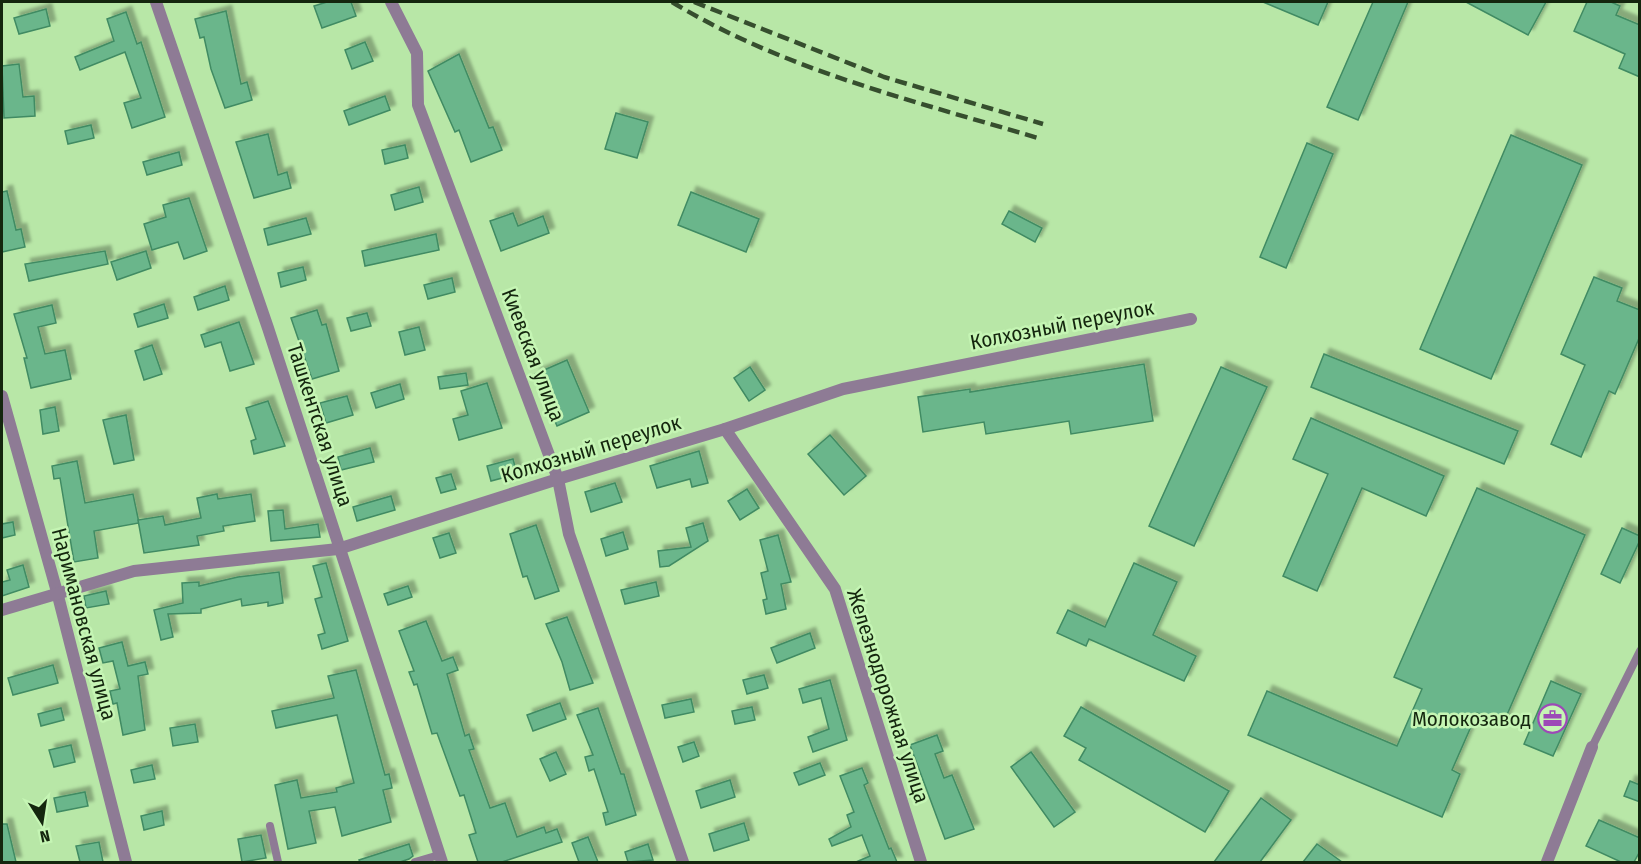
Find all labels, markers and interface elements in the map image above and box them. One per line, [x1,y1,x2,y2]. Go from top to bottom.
street label: Киевская улица [496,285,570,425]
street label: Колхозный переулок [968,294,1156,356]
street label: Ташкентская улица [281,340,359,510]
street label: Колхозный переулок [498,409,684,489]
street label: Наримановская улица [46,525,122,723]
street label: Железнодорожная улица [841,585,935,807]
office icon: Молокозавод [1536,703,1568,735]
place label: Молокозавод [1412,706,1531,732]
north arrow [12,792,72,852]
text: N [38,826,52,846]

